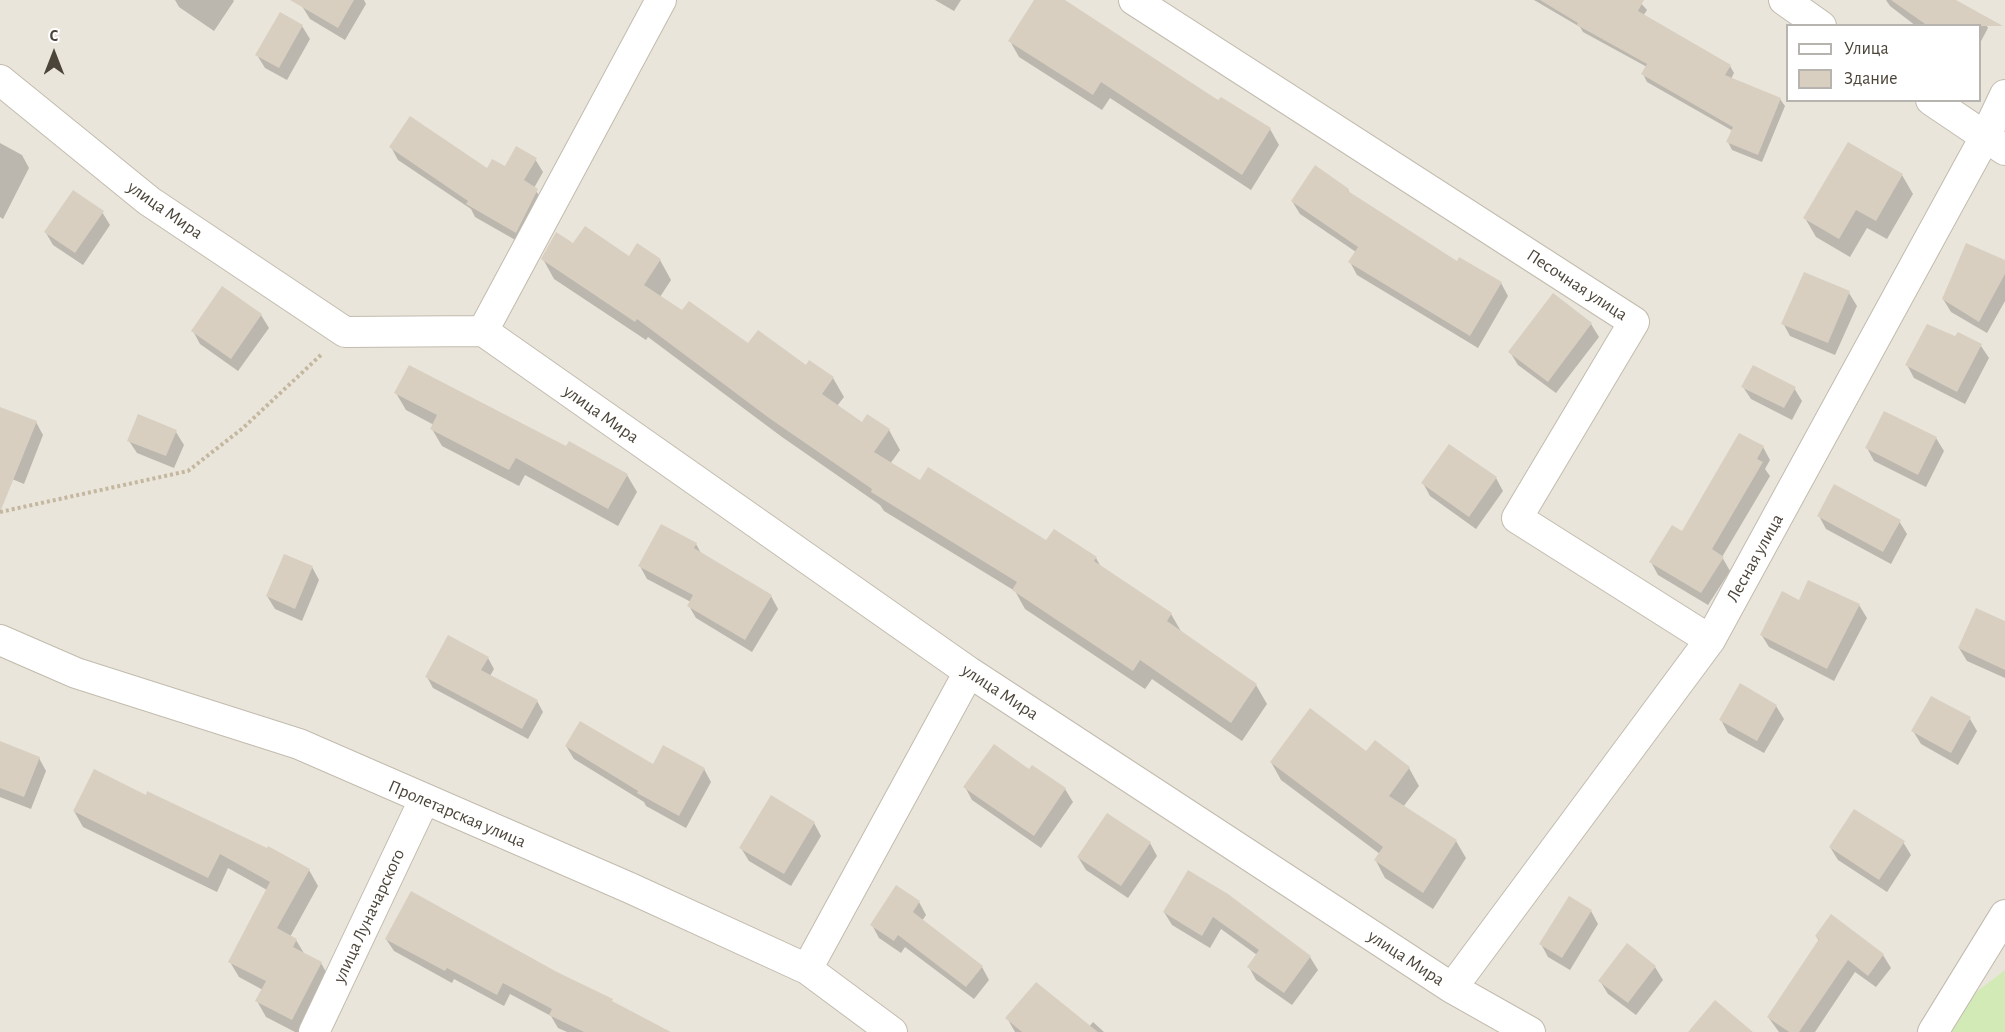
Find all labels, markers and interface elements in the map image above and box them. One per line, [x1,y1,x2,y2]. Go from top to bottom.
north arrow [24,24,84,84]
legend [1786,24,1981,102]
text: С [50,28,58,44]
text: Улица [1844,40,1889,58]
text: Здание [1844,70,1898,88]
street label: улица Мира [123,176,207,244]
street label: Песочная улица [1523,244,1631,326]
street label: улица Мира [559,380,643,448]
street label: Лесная улица [1722,510,1788,606]
street label: улица Мира [958,659,1042,725]
street label: Пролетарская улица [385,775,529,853]
street label: улица Луначарского [328,846,410,986]
street label: улица Мира [1364,925,1448,991]

